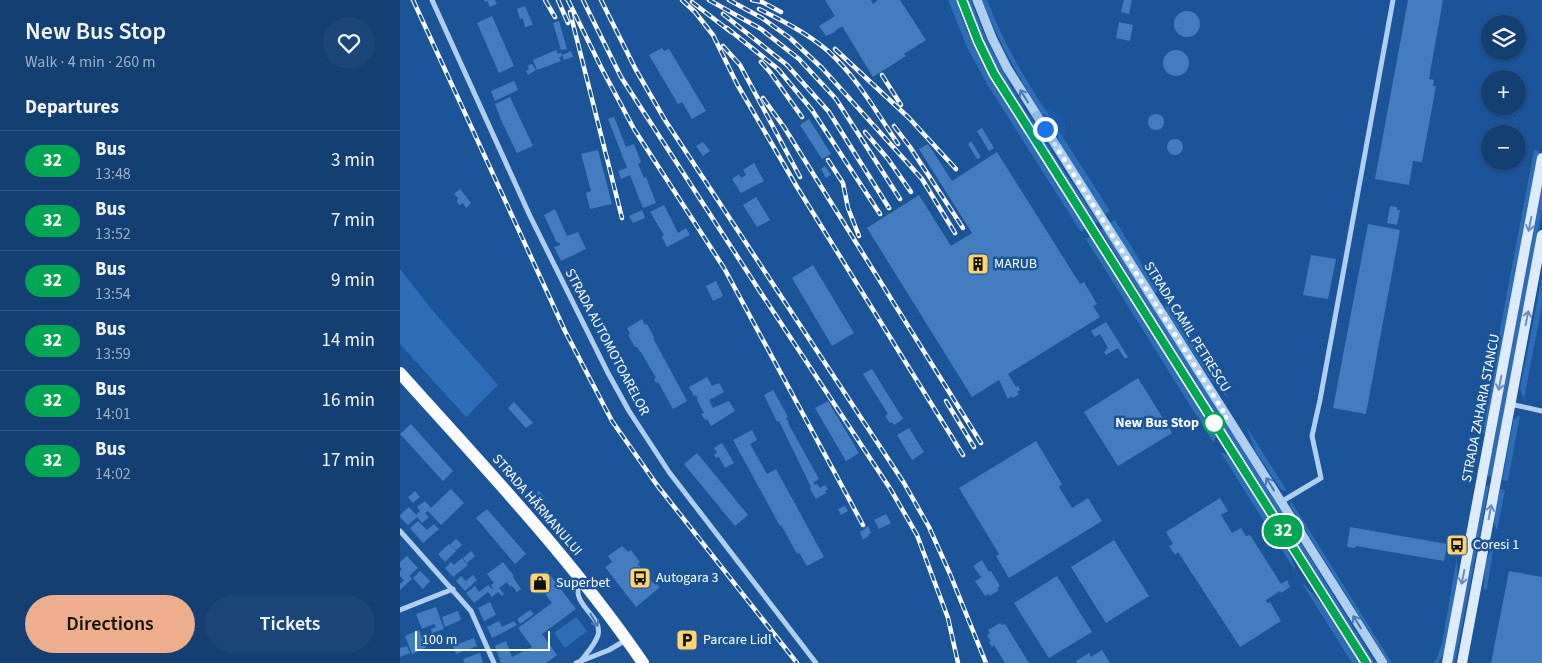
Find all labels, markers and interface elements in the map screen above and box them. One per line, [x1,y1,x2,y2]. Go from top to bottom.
text: New Bus Stop [25,14,166,49]
map controls [1481,15,1526,170]
button: layers [1481,15,1526,60]
button: heart [323,17,375,69]
text: Walk · 4 min · 260 m [25,51,156,73]
button: + [1481,70,1526,115]
one-way arrow [1019,89,1029,103]
text: Departures [25,94,119,121]
your location [1033,117,1058,142]
button: − [1481,125,1526,170]
text: Bus [95,136,126,163]
text: 3 min [331,147,375,174]
text: 32 [43,148,62,173]
text: 13:48 [95,163,131,185]
text: Bus [95,196,126,223]
text: 7 min [331,207,375,234]
text: 32 [43,208,62,233]
one-way arrow [1524,215,1534,231]
text: 13:52 [95,223,131,245]
building icon: MARUB [966,252,990,276]
place label: MARUB [994,254,1037,274]
text: Bus [95,256,126,283]
street label: STRADA CAMIL PETRESCU [1139,258,1235,396]
street label: STRADA AUTOMOTOARELOR [560,265,654,419]
text: 9 min [331,267,375,294]
text: 32 [43,268,62,293]
text: 13:54 [95,283,131,305]
one-way arrow [1522,310,1532,326]
text: Bus [95,316,126,343]
text: 14 min [321,327,375,354]
text: 32 [43,328,62,353]
street label: STRADA ZAHARIA STANCU [1457,332,1505,484]
text: 13:59 [95,343,131,365]
one-way arrow [1494,375,1504,391]
text: Bus [95,376,126,403]
text: 16 min [321,387,375,414]
text: 32 [43,388,62,413]
text: 14:01 [95,403,131,425]
marker: New Bus Stop [1203,412,1225,434]
place label: New Bus Stop [1115,413,1199,433]
text: Bus [95,436,126,463]
text: 17 min [321,447,375,474]
text: 32 [43,448,62,473]
street label: STRADA HĂRMANULUI [487,450,587,560]
text: 14:02 [95,463,131,485]
one-way arrow [1265,478,1275,492]
one-way arrow [1486,504,1496,520]
line badge: 32 [1260,515,1306,547]
text: 32 [1273,518,1293,543]
bus stop icon: Coresi 1 [1445,533,1469,557]
place label: Coresi 1 [1473,535,1519,555]
bus stop icon: Autogara 3 [628,566,652,590]
place label: Autogara 3 [656,568,719,588]
one-way arrow [1458,569,1467,585]
shop icon: Superbet [528,571,552,595]
place label: Superbet [556,573,610,593]
button: Directions [25,595,195,653]
button: Tickets [205,595,375,653]
one-way arrow [589,613,599,627]
one-way arrow [1352,615,1362,629]
scale bar [415,628,550,651]
parking icon: Parcare Lidl [675,628,699,652]
text: 100 m [422,630,457,650]
place label: Parcare Lidl [703,630,772,650]

